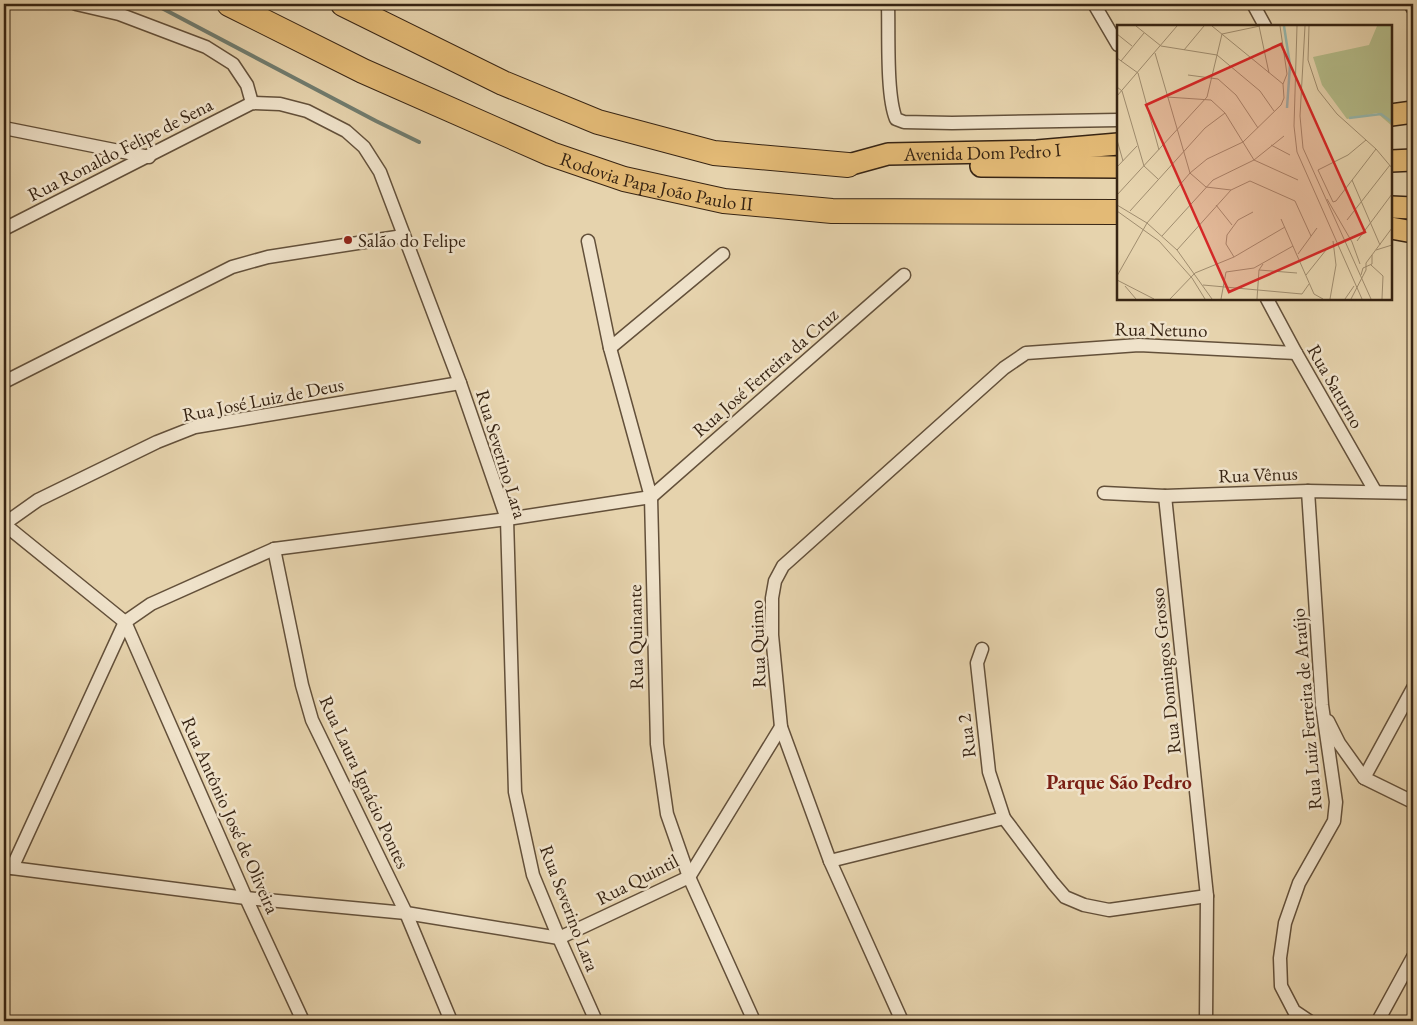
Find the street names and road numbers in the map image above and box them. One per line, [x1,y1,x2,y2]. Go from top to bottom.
street label: Rua Ronaldo Felipe de Sena [23,92,217,207]
street label: Avenida Dom Pedro I [902,137,1063,167]
street label: Rodovia Papa João Paulo II [557,146,755,217]
street label: Rua José Ferreira da Cruz [687,302,844,443]
street label: Rua Netuno [1114,316,1208,343]
street label: Rua Saturno [1301,340,1370,433]
street label: Rua José Luiz de Deus [180,372,346,427]
street label: Rua Severino Lara [470,387,533,522]
street label: Rua Vênus [1218,461,1298,488]
street label: Rua Quinante [622,584,649,690]
street label: Rua Domingos Grosso [1144,587,1187,755]
street label: Rua Quimo [743,599,772,689]
street label: Rua Luiz Ferreira de Araújo [1285,607,1328,811]
street label: Rua Laura Ignácio Pontes [314,692,416,873]
street label: Rua Antônio José de Oliveira [176,713,285,918]
street label: Rua 2 [951,713,982,759]
street label: Rua Severino Lara [534,841,605,975]
street label: Rua Quintil [592,848,683,911]

